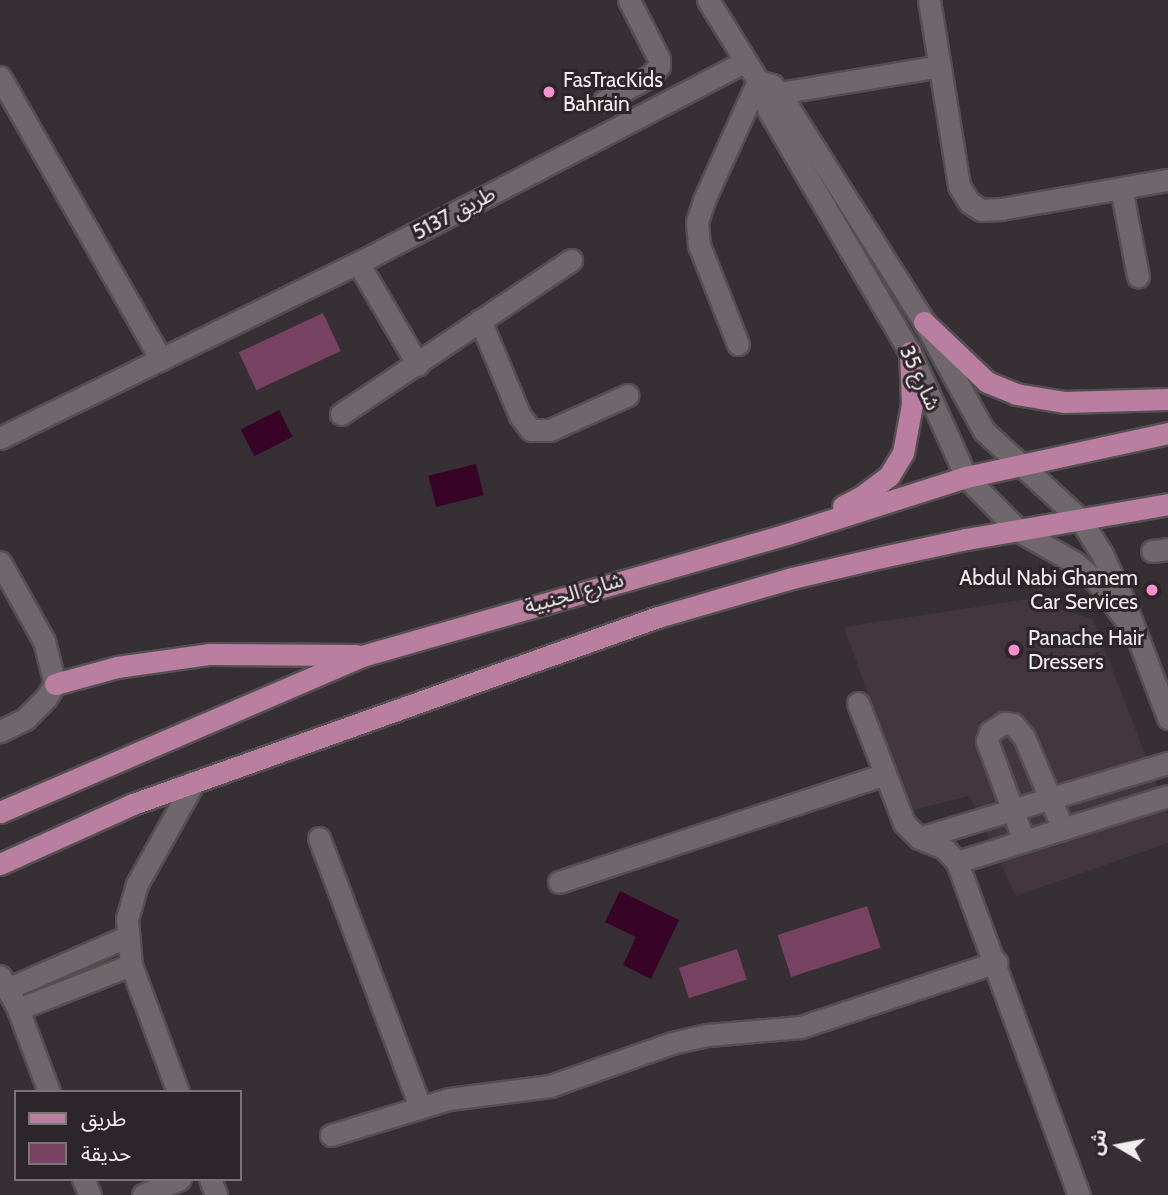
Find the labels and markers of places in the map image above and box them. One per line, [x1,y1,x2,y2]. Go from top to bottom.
place label: FasTracKids Bahrain [563,67,663,117]
marker: FasTracKids Bahrain [541,84,557,100]
place label: Abdul Nabi Ghanem Car Services [959,565,1138,615]
marker: Abdul Nabi Ghanem Car Services [1144,582,1160,598]
place label: Panache Hair Dressers [1028,625,1144,675]
marker: Panache Hair Dressers [1006,642,1022,658]

